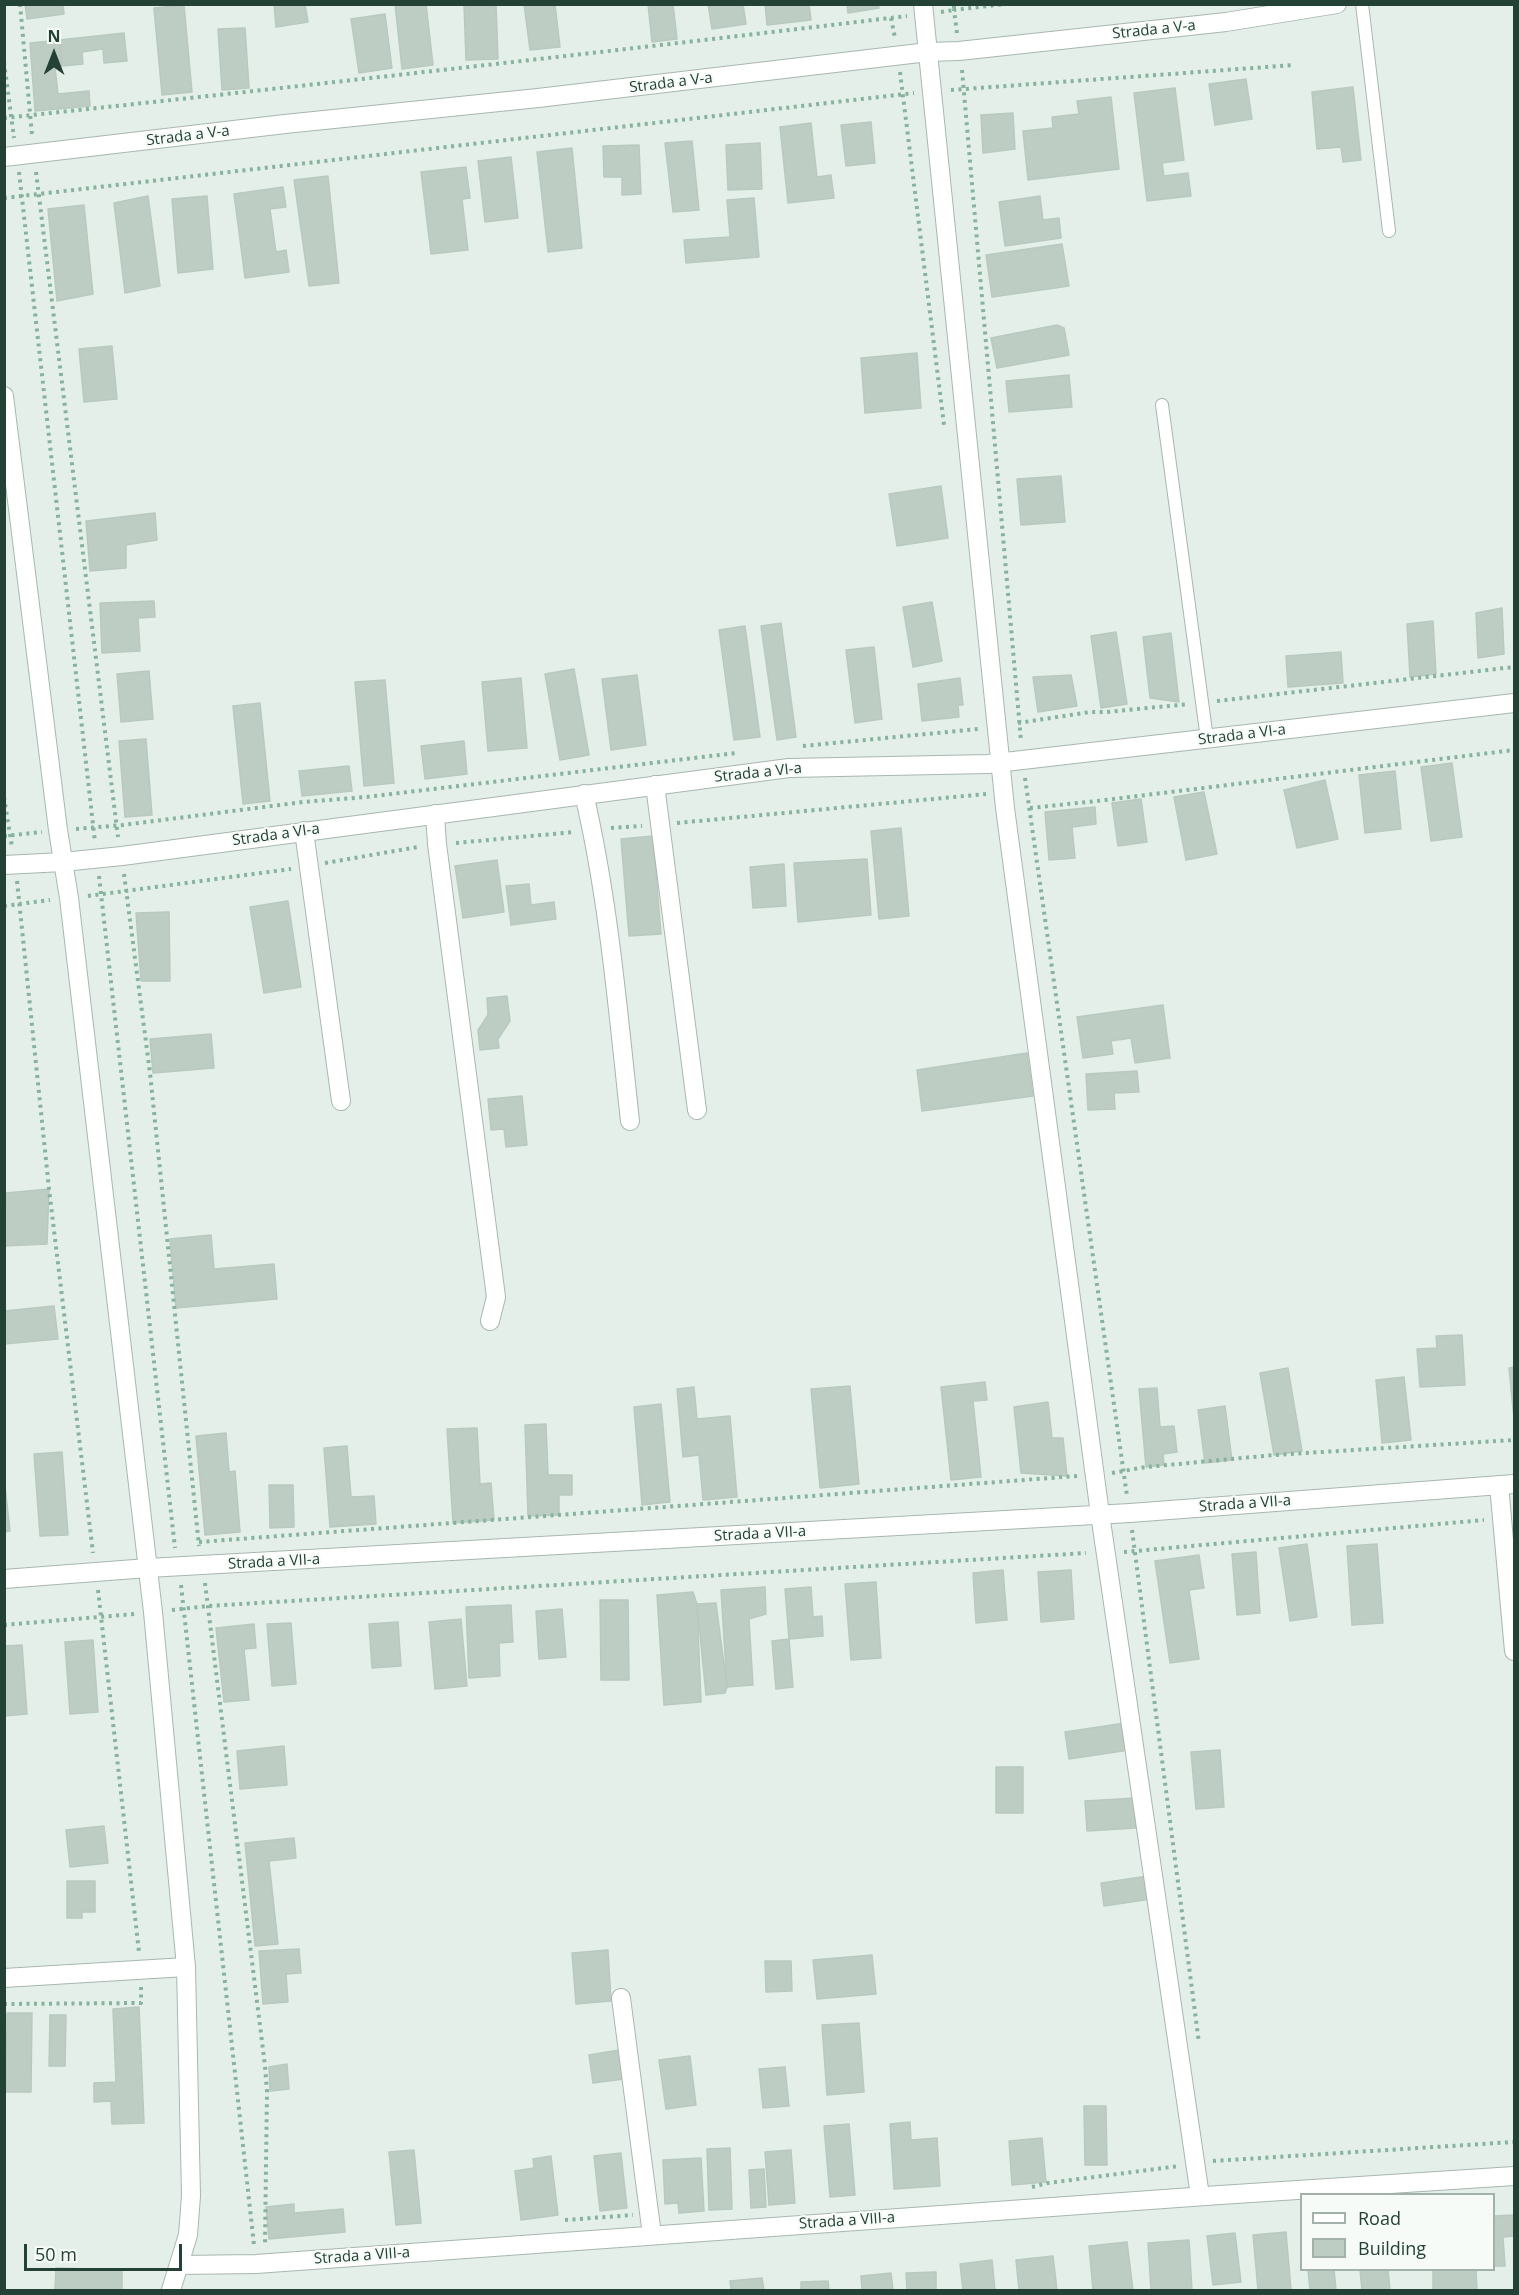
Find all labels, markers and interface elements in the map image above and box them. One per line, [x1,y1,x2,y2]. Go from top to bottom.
street label: Strada a V-a [1111,17,1197,43]
north arrow [24,24,84,84]
text: N [47,25,61,47]
street label: Strada a V-a [628,69,714,97]
street label: Strada a V-a [145,122,231,150]
street label: Strada a VI-a [1197,721,1287,749]
street label: Strada a VI-a [713,759,803,787]
street label: Strada a VI-a [231,820,321,850]
street label: Strada a VII-a [1198,1492,1292,1516]
street label: Strada a VII-a [714,1523,806,1545]
street label: Strada a VII-a [228,1551,320,1573]
legend [1300,2193,1495,2271]
text: Road [1358,2206,1401,2230]
street label: Strada a VIII-a [798,2209,896,2233]
scale bar [27,2232,184,2270]
text: Building [1358,2236,1426,2260]
text: 50 m [35,2242,77,2266]
street label: Strada a VIII-a [313,2244,411,2268]

